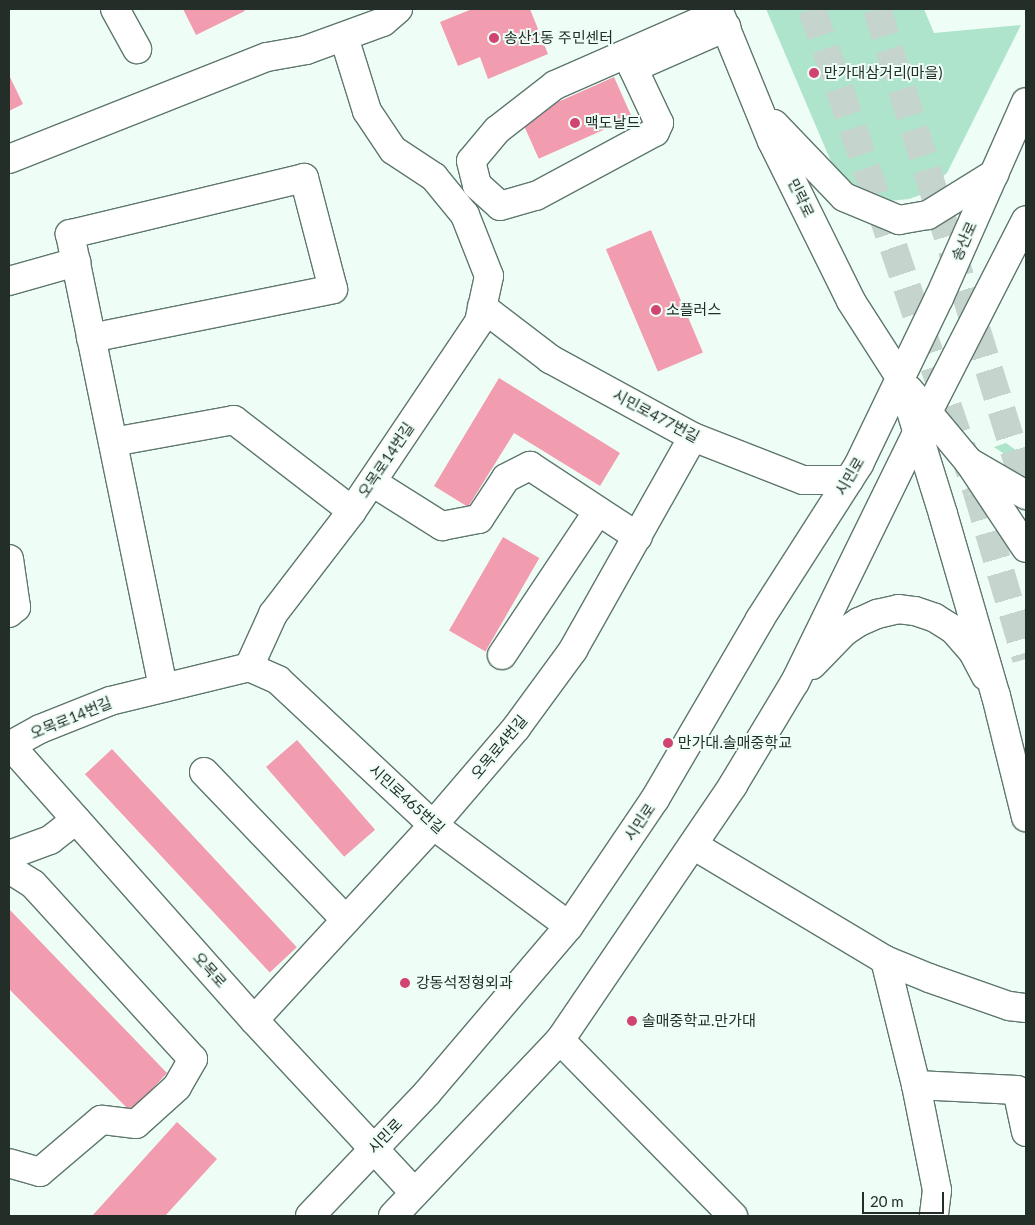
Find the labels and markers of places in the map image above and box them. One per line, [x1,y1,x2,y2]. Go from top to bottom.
place label: 송산1동 주민센터 [504,29,613,47]
marker: 송산1동 주민센터 [488,32,500,44]
place label: 만가대삼거리(마을) [824,64,942,82]
marker: 만가대삼거리(마을) [808,67,820,79]
place label: 맥도날드 [585,114,640,132]
marker: 맥도날드 [569,117,581,129]
place label: 소플러스 [666,301,721,319]
marker: 소플러스 [650,304,662,316]
place label: 만가대.솔매중학교 [678,734,792,752]
marker: 만가대.솔매중학교 [662,737,674,749]
place label: 강동석정형외과 [416,974,513,992]
marker: 강동석정형외과 [398,976,412,990]
place label: 솔매중학교.만가대 [642,1012,756,1030]
marker: 솔매중학교.만가대 [626,1015,638,1027]

